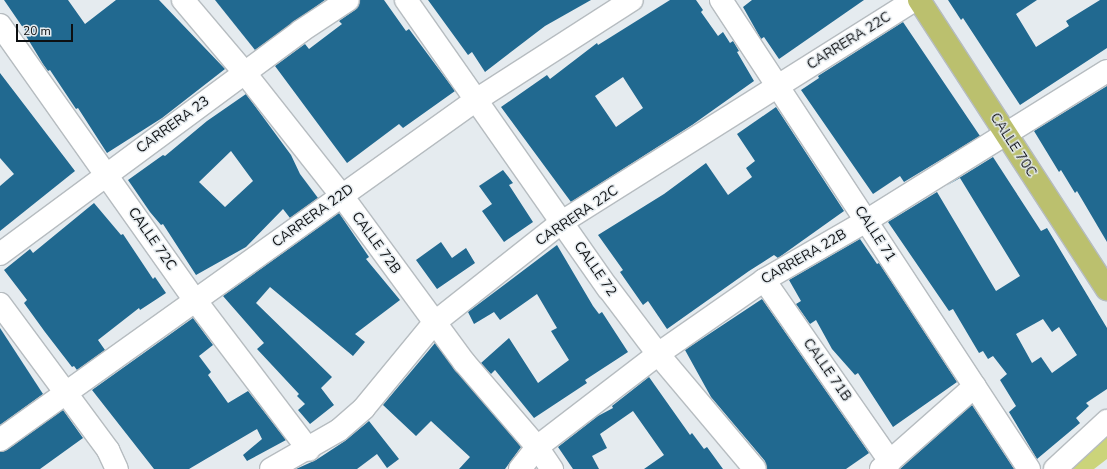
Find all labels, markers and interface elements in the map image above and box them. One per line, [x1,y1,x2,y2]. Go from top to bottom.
street label: CARRERA 22C [804,9,894,73]
scale bar [18,16,75,42]
text: 20 m [23,23,51,39]
street label: CARRERA 23 [133,93,213,157]
street label: CALLE 70C [986,110,1040,180]
street label: CARRERA 22D [269,181,357,251]
street label: CARRERA 22C [533,182,621,250]
street label: CALLE 71 [851,203,899,265]
street label: CALLE 72C [124,204,180,274]
street label: CALLE 72B [348,209,404,277]
street label: CARRERA 22B [758,226,850,288]
street label: CALLE 72 [570,238,620,300]
street label: CALLE 71B [799,335,855,405]

